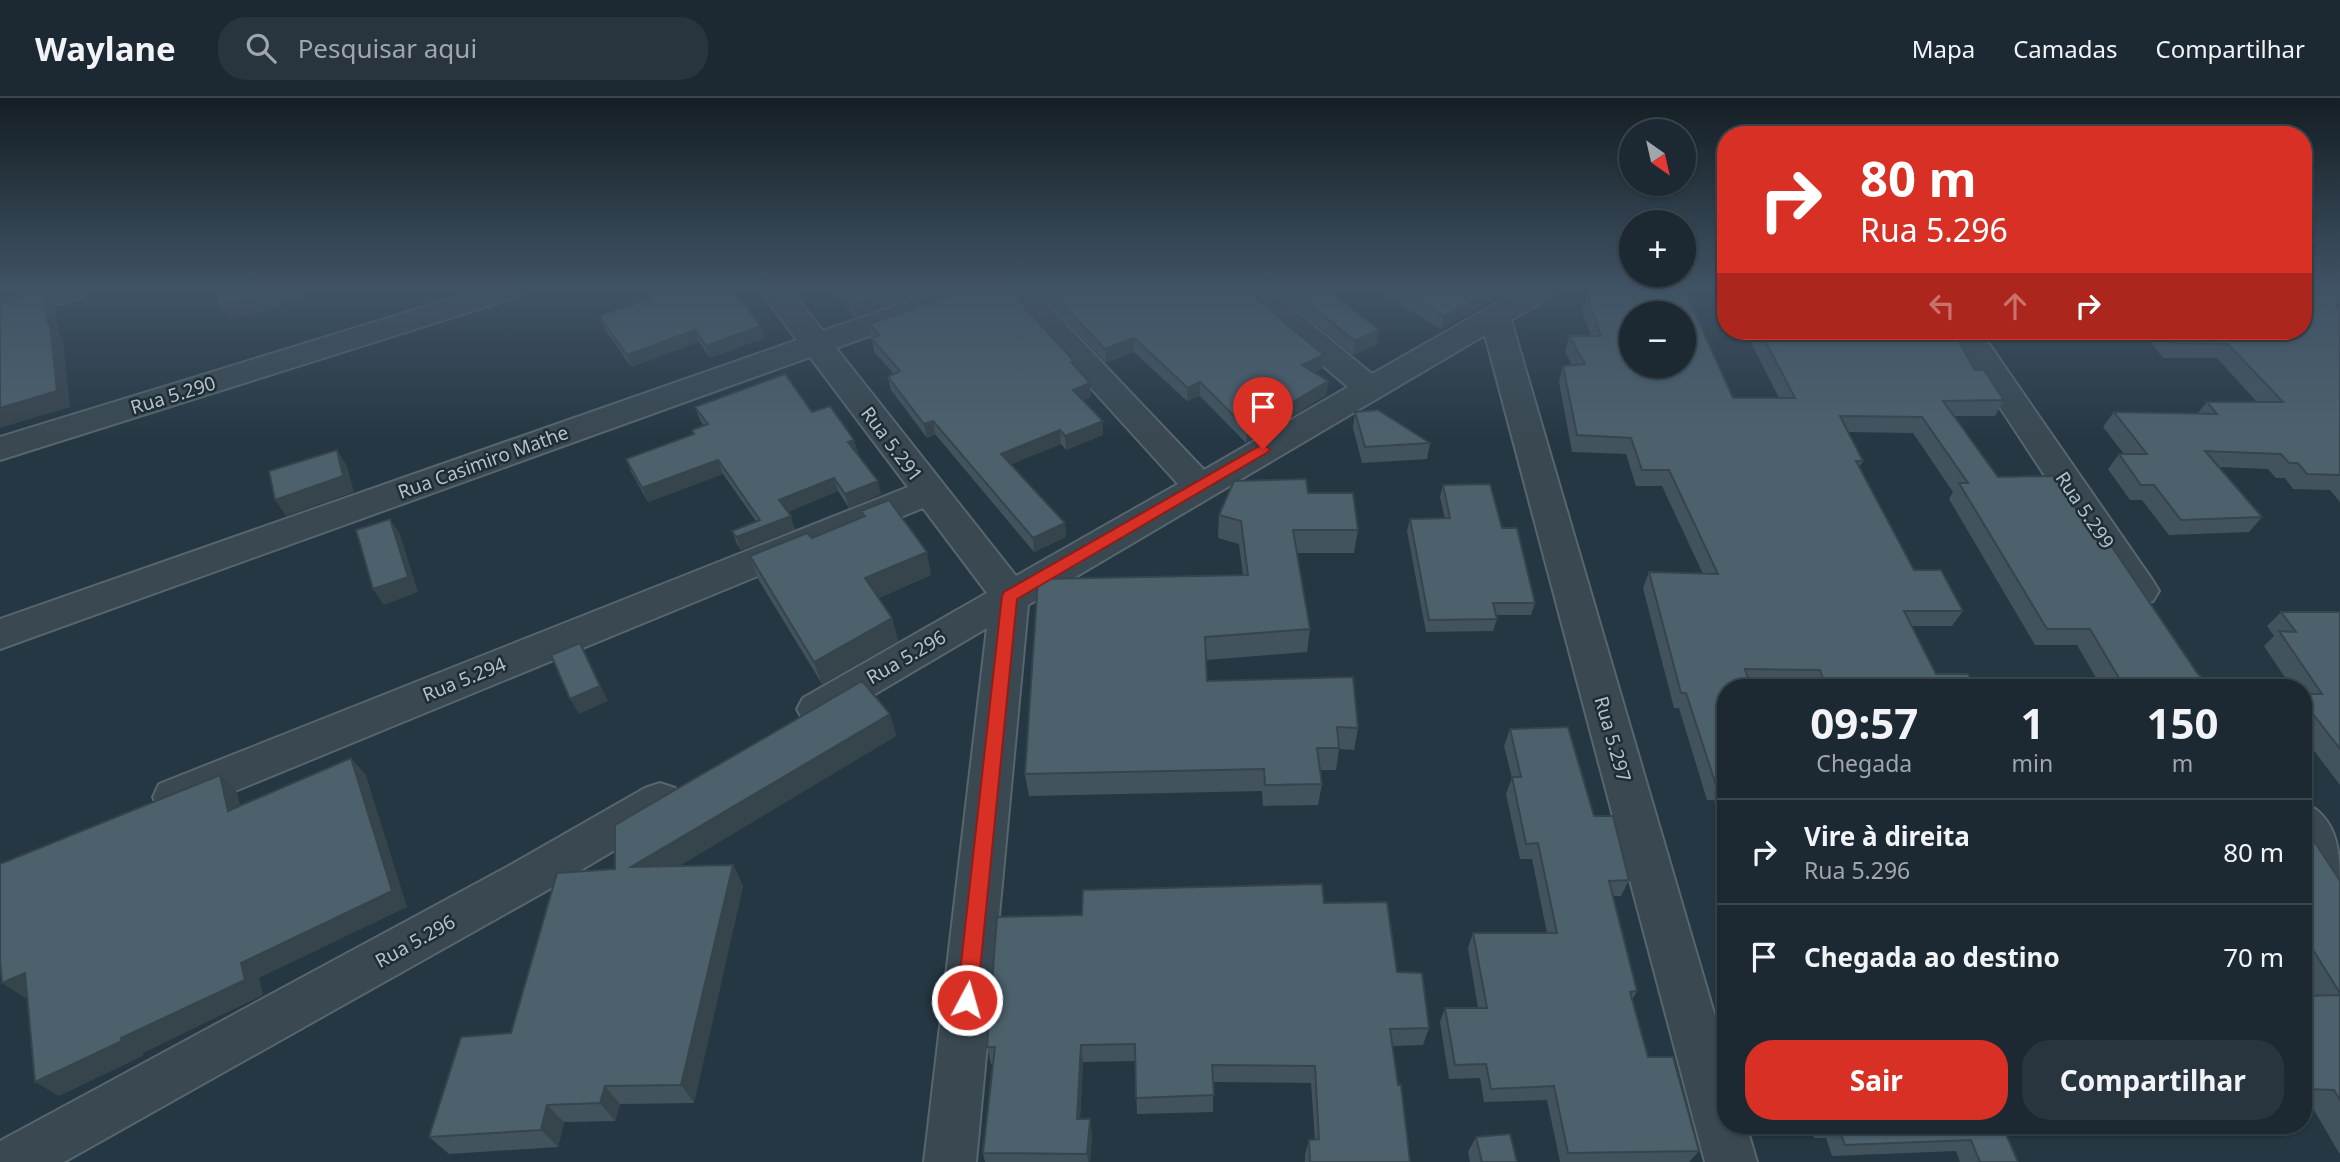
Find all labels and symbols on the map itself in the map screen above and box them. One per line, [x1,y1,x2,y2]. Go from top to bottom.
north arrow [1619,119,1696,196]
street label: Rua 5.290 [127,370,219,420]
pin [1233,377,1293,449]
street label: Rua 5.291 [855,401,929,487]
street label: Rua Casimiro Mathe [394,419,572,505]
street label: Rua 5.299 [2050,466,2120,554]
street label: Rua 5.296 [862,624,950,690]
street label: Rua 5.294 [418,650,510,707]
street label: Rua 5.297 [1588,693,1638,785]
street label: Rua 5.296 [370,908,460,974]
position arrow [930,963,1004,1037]

